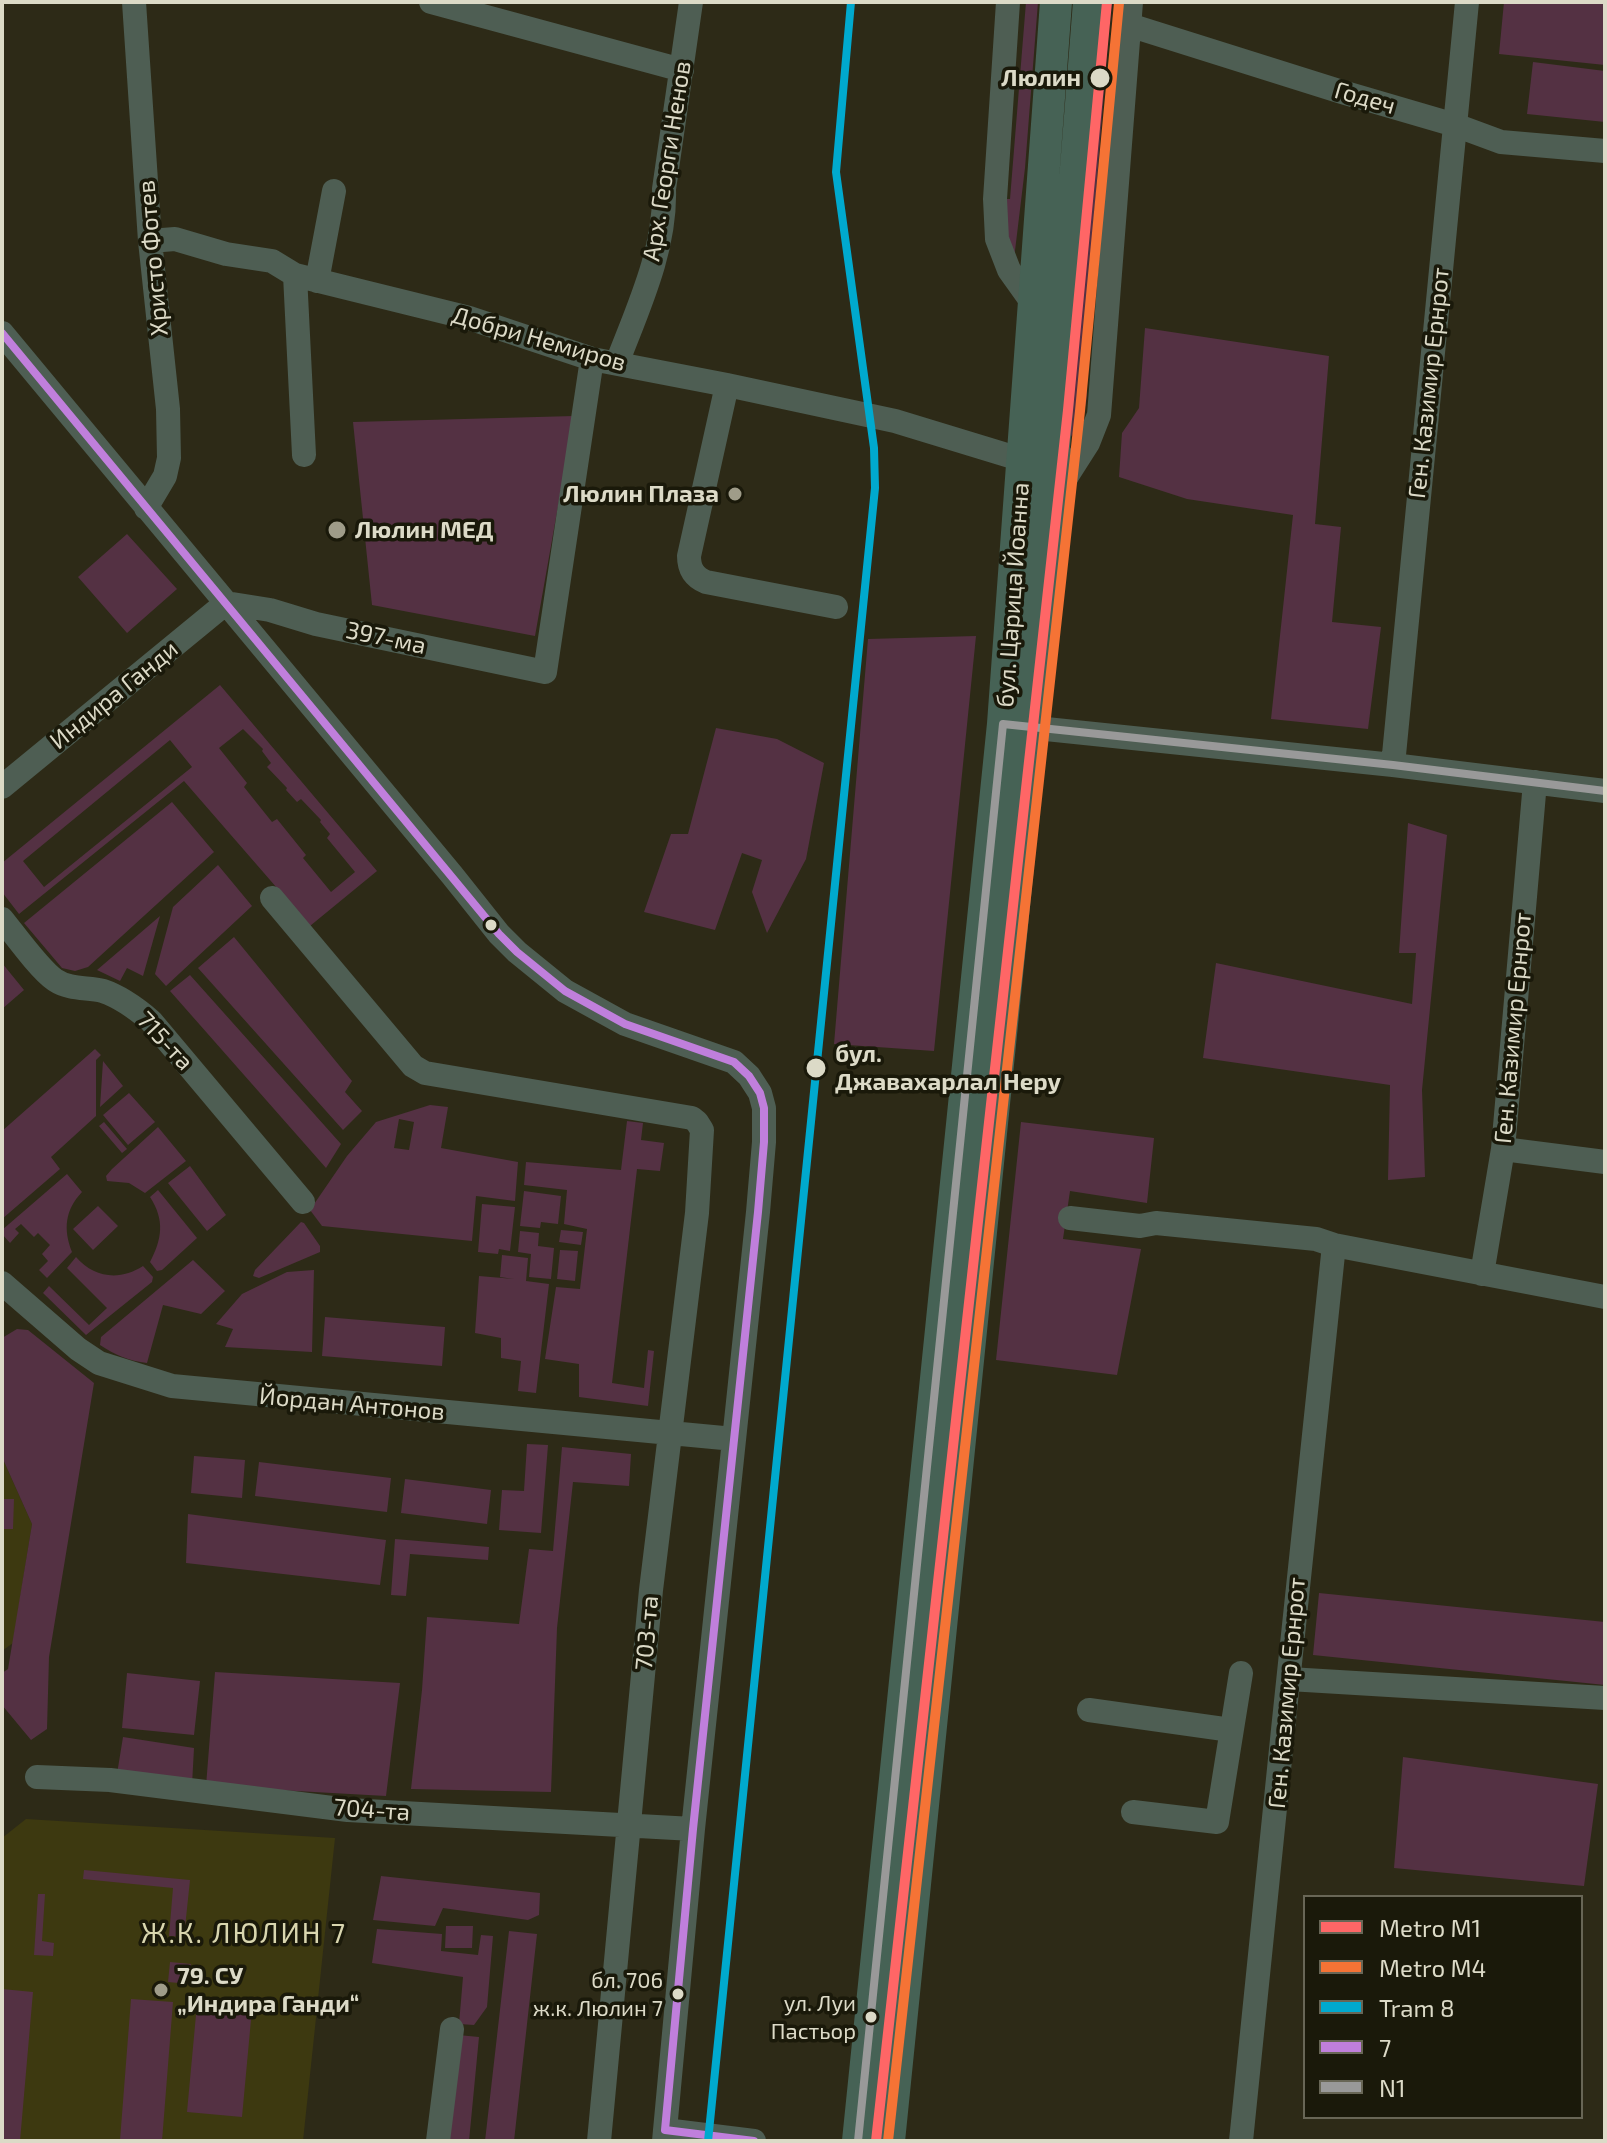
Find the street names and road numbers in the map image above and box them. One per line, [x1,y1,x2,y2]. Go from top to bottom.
street label: Арх. Георги Ненов [637,59,697,263]
street label: Годеч [1331,76,1399,120]
street label: Христо Фотев [132,179,174,337]
street label: Ген. Казимир Ернрот [1403,266,1455,500]
street label: Добри Немиров [449,300,629,378]
street label: бул. Царица Йоанна [991,482,1035,708]
street label: 397-ма [343,616,429,660]
street label: Индира Ганди [44,635,184,755]
street label: Ген. Казимир Ернрот [1489,911,1537,1145]
street label: 715-та [131,1006,199,1076]
street label: Йордан Антонов [258,1382,446,1426]
street label: Ген. Казимир Ернрот [1263,1576,1311,1810]
street label: 703-та [629,1594,665,1672]
street label: 704-та [333,1793,411,1827]

